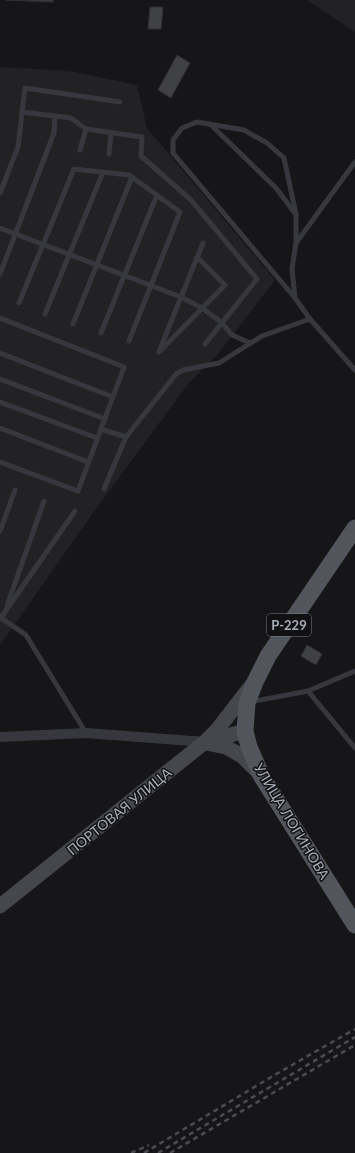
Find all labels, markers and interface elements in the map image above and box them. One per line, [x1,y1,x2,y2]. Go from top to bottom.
road number: Р-229 [267,614,311,636]
street label: УЛИЦА ЛОГИНОВА [251,760,334,883]
street label: ПОРТОВАЯ УЛИЦА [63,763,175,858]

